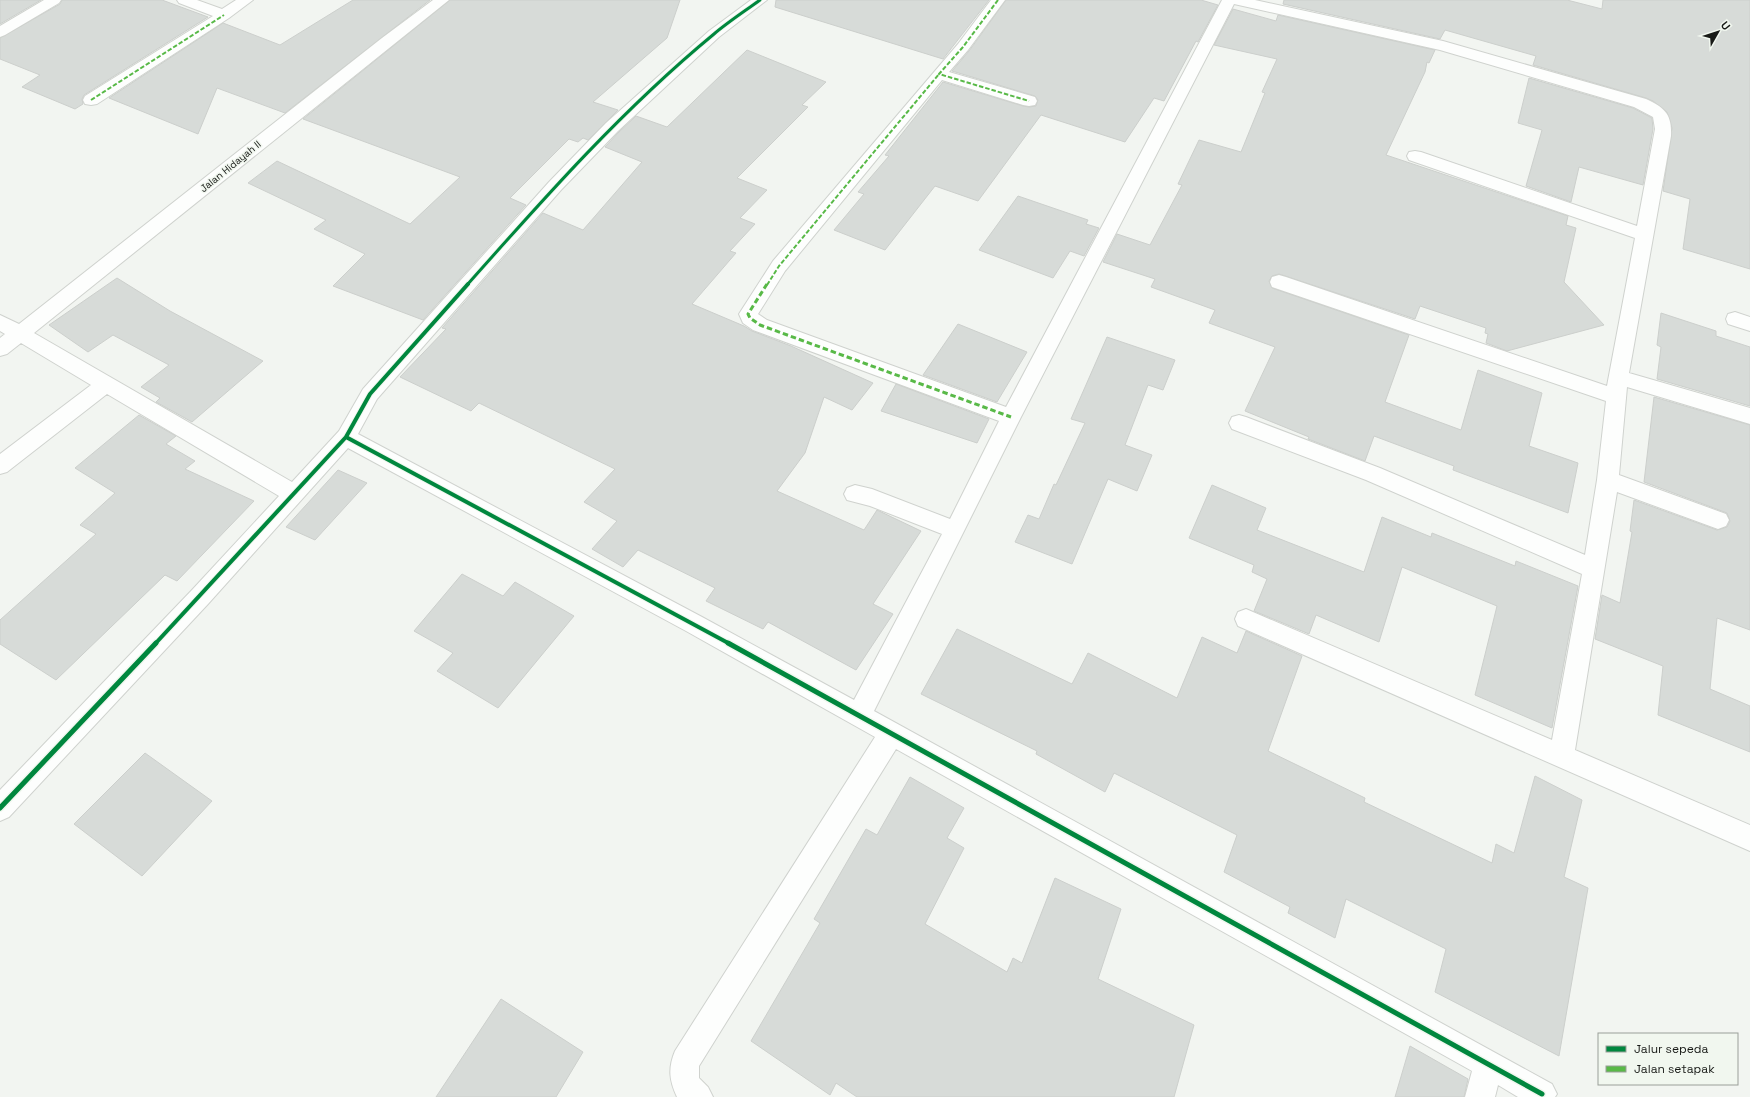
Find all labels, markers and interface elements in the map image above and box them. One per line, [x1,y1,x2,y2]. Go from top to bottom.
north arrow [1698,12,1738,52]
text: U [1718,18,1734,33]
street label: Jalan Hidayah II [197,138,263,195]
legend [1598,1033,1738,1085]
text: Jalur sepeda [1634,1041,1709,1057]
text: Jalan setapak [1634,1061,1715,1077]

